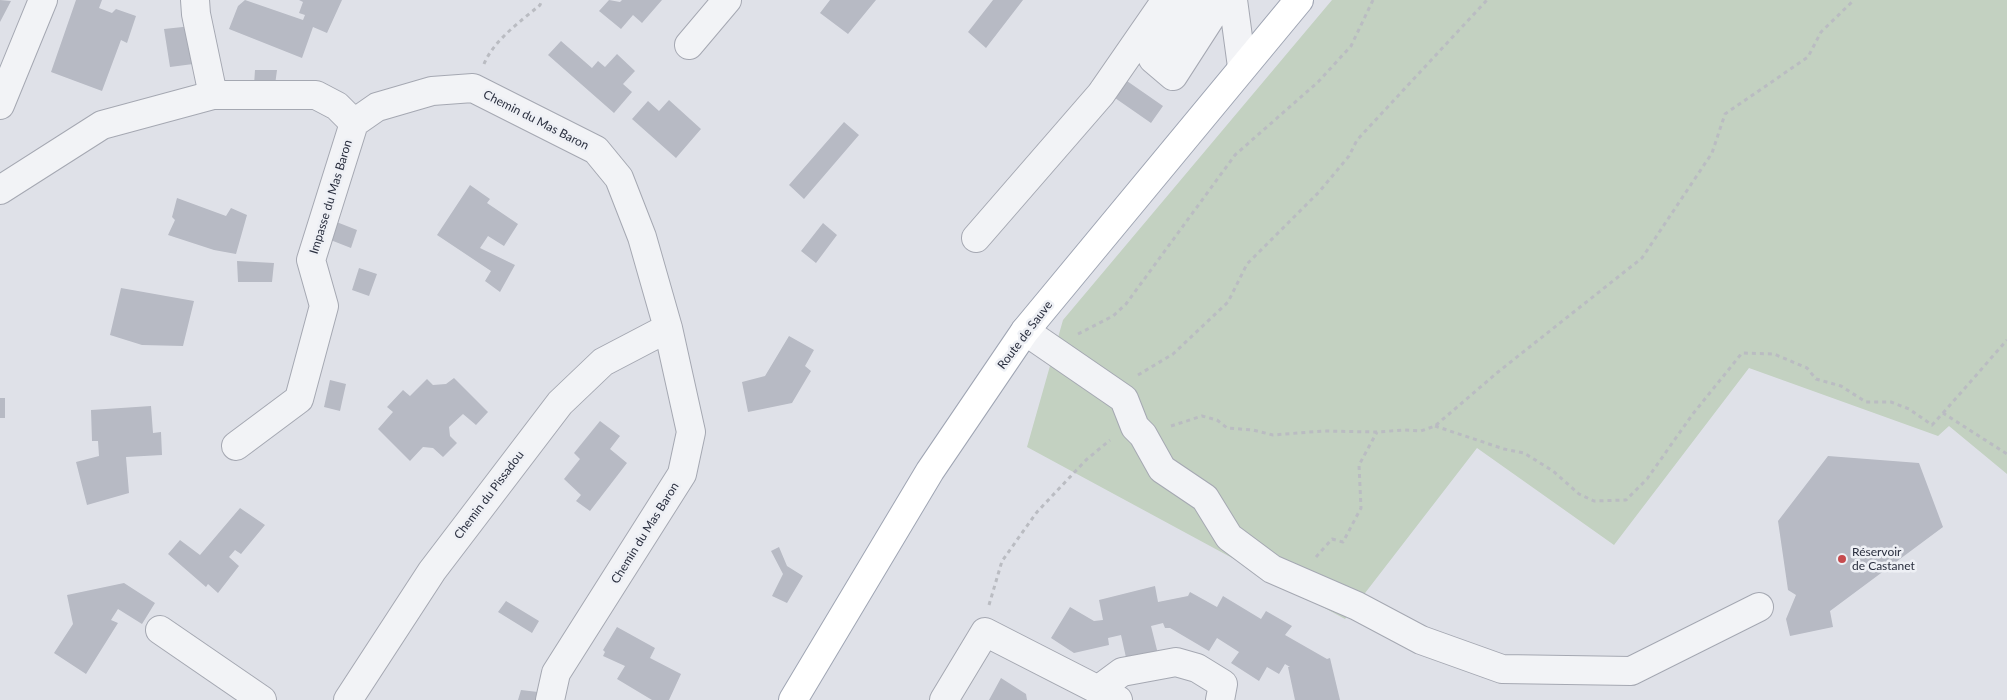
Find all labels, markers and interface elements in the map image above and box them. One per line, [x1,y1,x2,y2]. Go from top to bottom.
street label: Chemin du Mas Baron [481,87,591,153]
street label: Impasse du Mas Baron [307,138,355,256]
street label: Route de Sauve [995,298,1055,372]
street label: Chemin du Pissadou [451,448,527,542]
street label: Chemin du Mas Baron [608,480,682,586]
place label: Réservoir de Castanet [1852,545,1915,573]
marker: Réservoir de Castanet [1836,553,1848,565]

